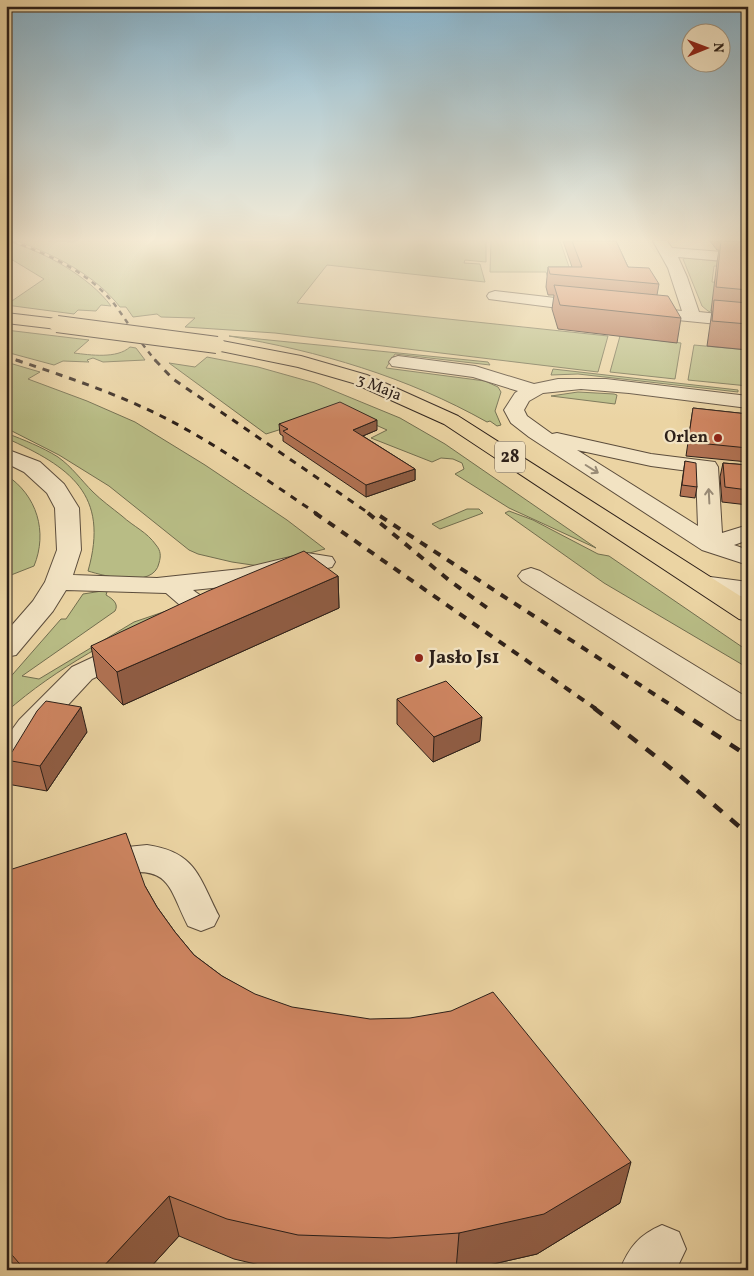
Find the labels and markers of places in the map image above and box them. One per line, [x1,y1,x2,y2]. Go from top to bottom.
place label: Orlen [664,427,708,449]
marker: Orlen [712,432,724,444]
place label: Jasło Js1 [428,645,499,671]
marker: Jasło Js1 [413,652,425,664]

